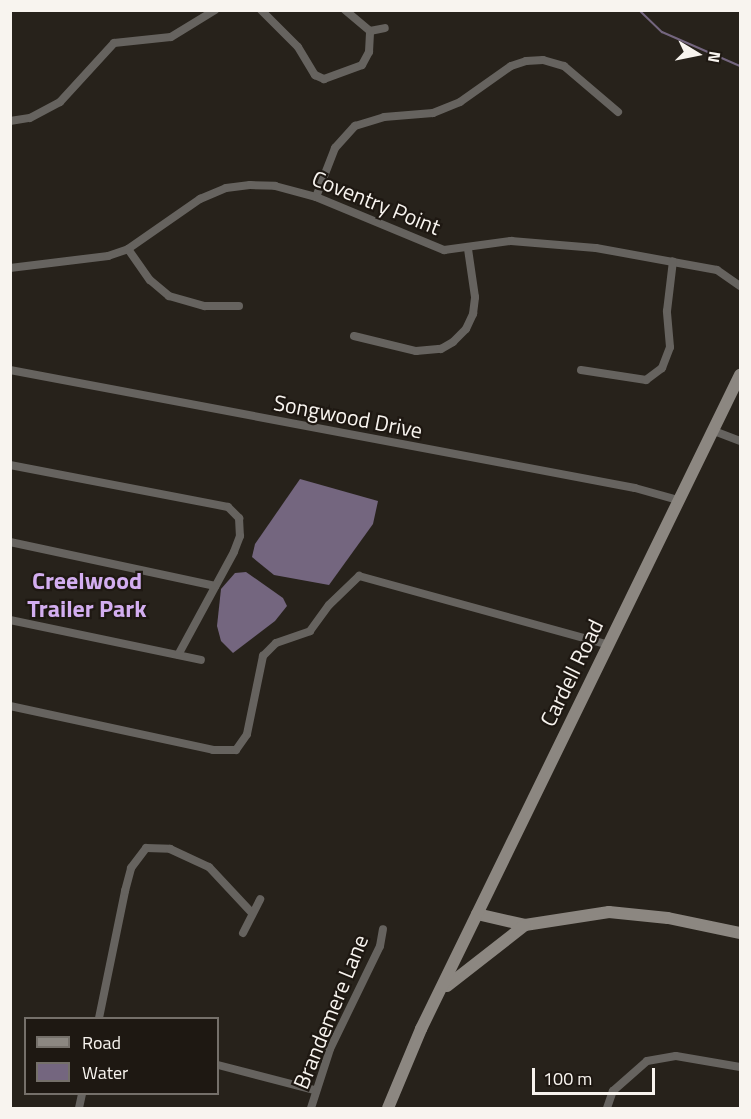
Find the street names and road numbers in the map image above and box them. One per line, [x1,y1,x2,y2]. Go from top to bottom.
street label: Coventry Point [308,165,444,241]
street label: Songwood Drive [271,390,425,444]
street label: Cardell Road [535,615,609,731]
street label: Brandemere Lane [288,931,374,1093]

